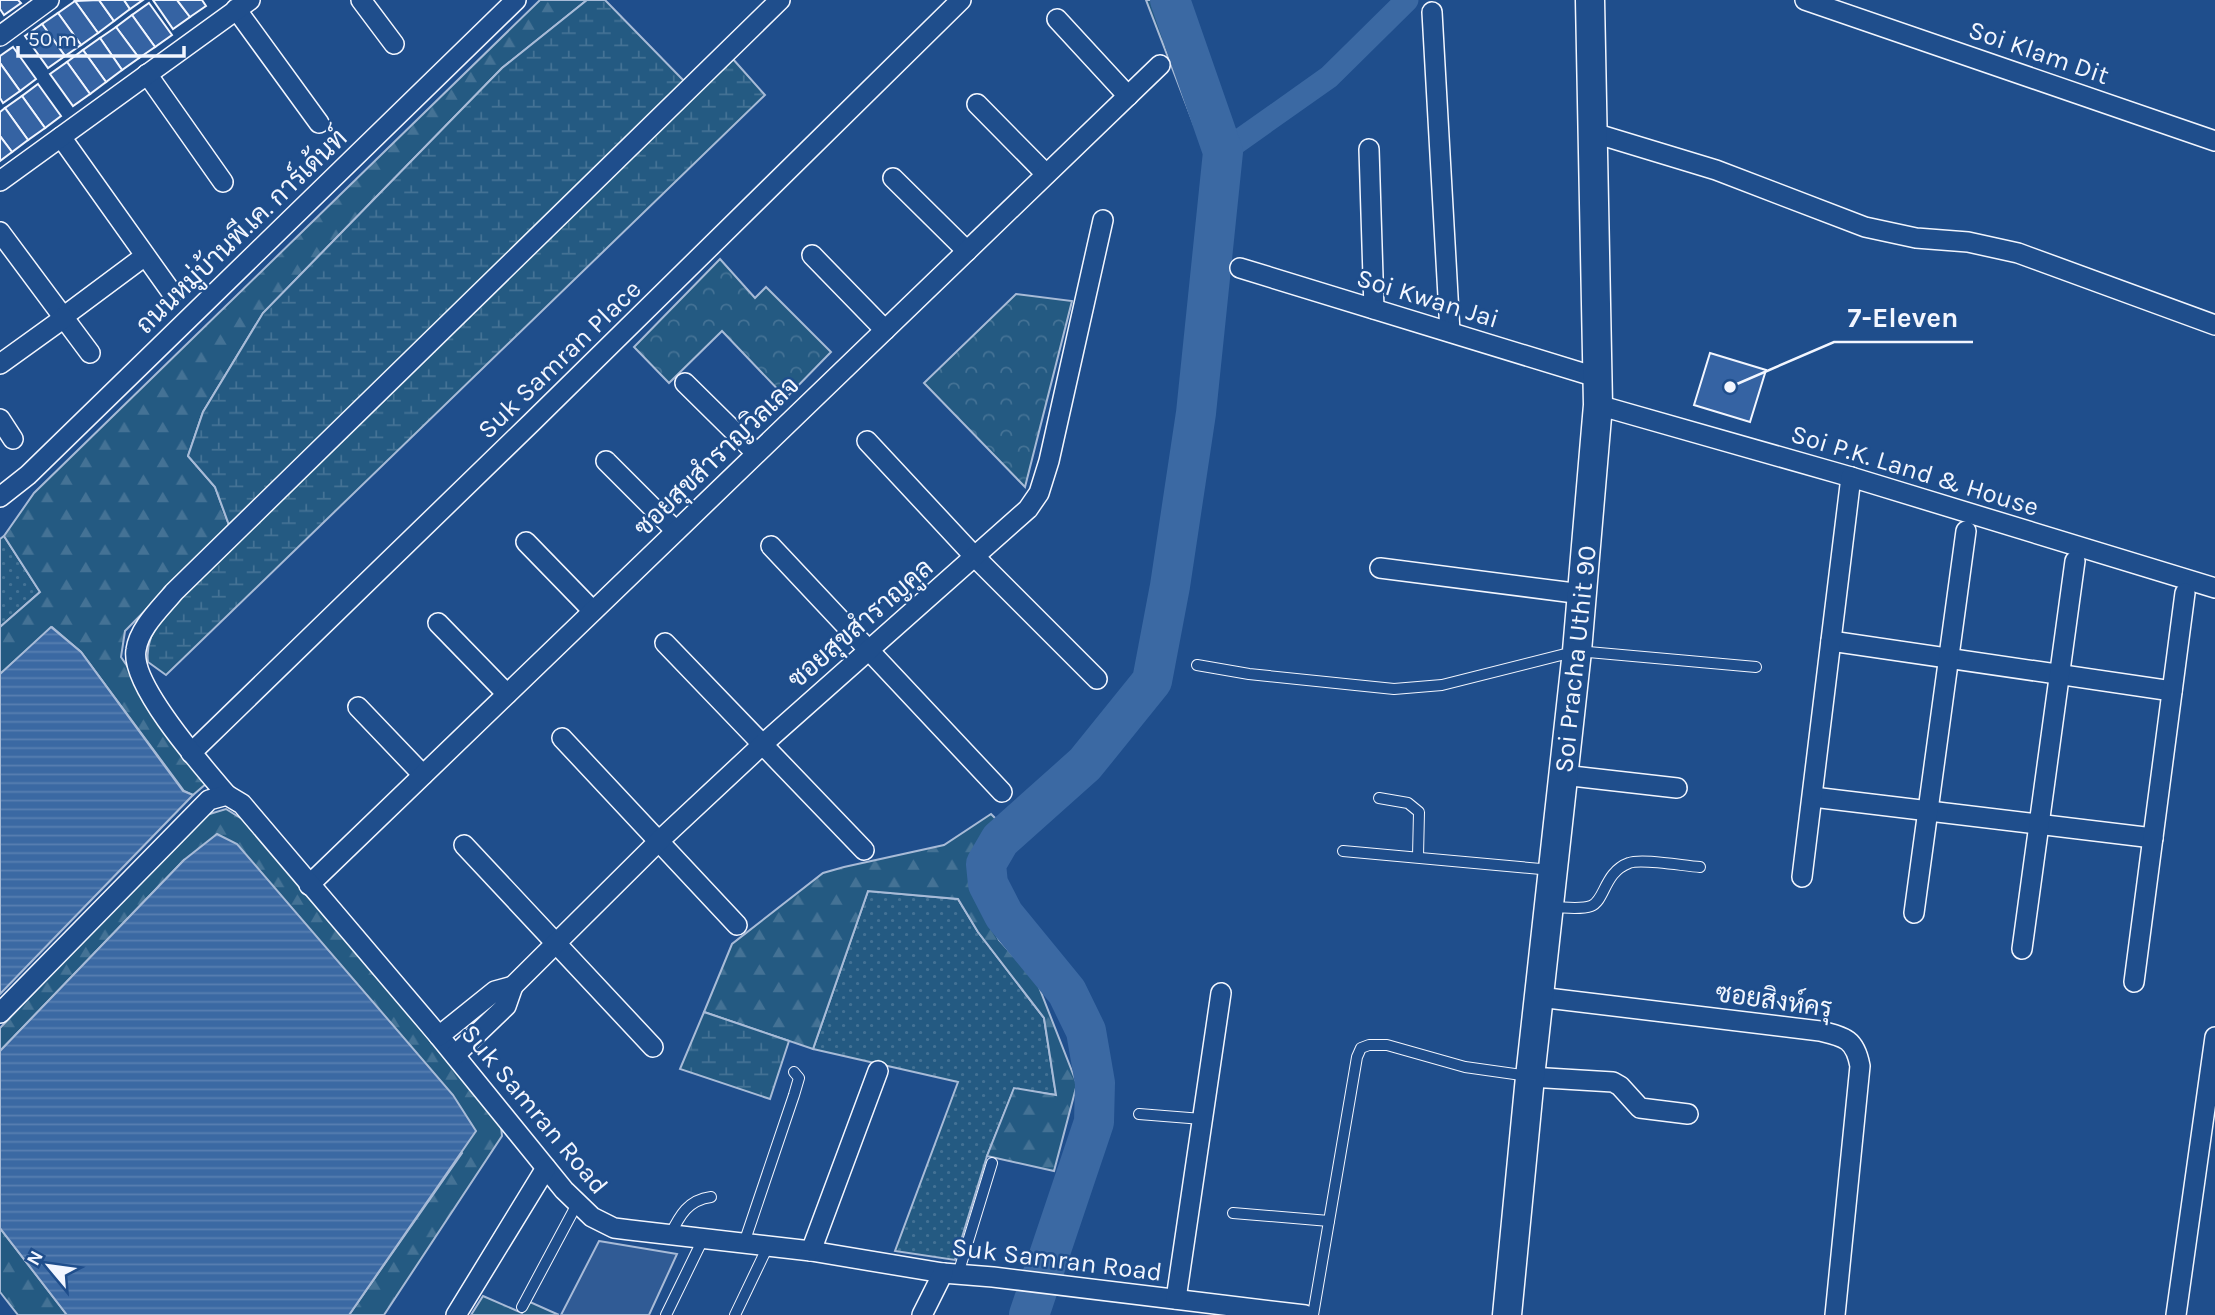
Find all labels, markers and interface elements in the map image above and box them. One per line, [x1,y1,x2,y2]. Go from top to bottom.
scale bar [18,14,184,58]
street label: Soi Klam Dit [1965,14,2113,91]
text: 50 m [28,27,77,51]
street label: ถนนหมู่บ้านพี.เค. การ์เด้นท์ [128,121,355,342]
street label: Soi Kwan Jai [1353,262,1503,335]
street label: Suk Samran Place [471,274,647,445]
callout: 7-Eleven [1834,293,1973,342]
text: 7-Eleven [1848,301,1959,334]
street label: ซอยสุขสำราญวิลเลจ [627,370,807,544]
street label: Soi P.K. Land & House [1787,418,2043,523]
street label: Soi Pracha Uthit 90 [1548,544,1603,774]
street label: ซอยสุขสำราญคูล [782,552,940,696]
street label: ซอยสิงห์ครุ [1713,975,1835,1026]
street label: Suk Samran Road [455,1018,615,1201]
north arrow [14,1231,84,1301]
street label: Suk Samran Road [950,1231,1164,1288]
text: N [22,1247,48,1270]

